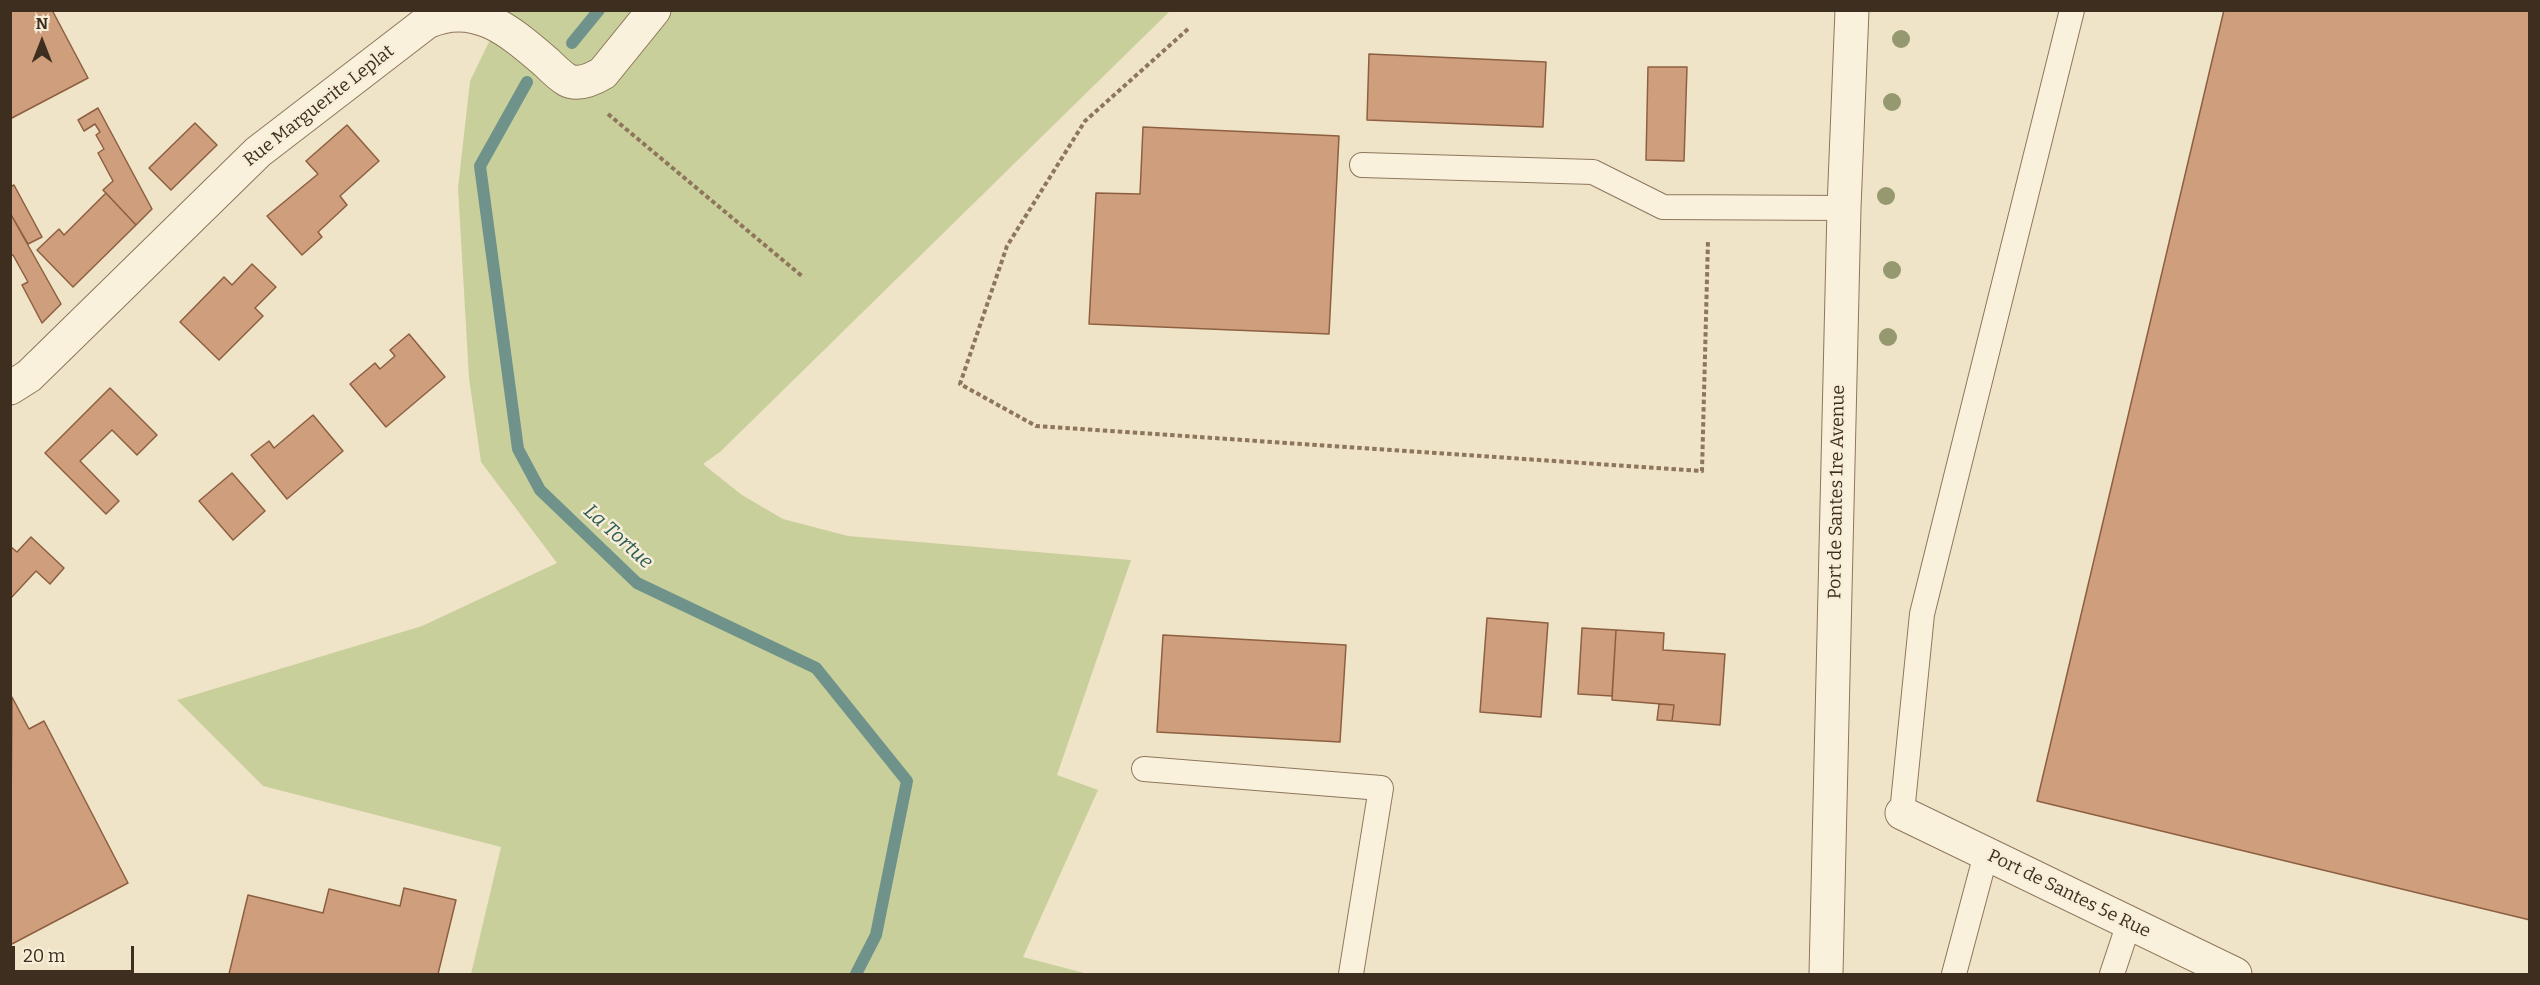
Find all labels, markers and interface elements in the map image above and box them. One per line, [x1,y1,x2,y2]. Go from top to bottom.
north arrow [12,12,72,72]
text: N [36,14,48,33]
street label: Rue Marguerite Leplat [240,41,398,171]
street label: Port de Santes 1re Avenue [1824,385,1850,599]
water label: La Tortue [578,500,658,574]
street label: Port de Santes 5e Rue [1984,845,2154,943]
scale bar [15,934,136,972]
text: 20 m [23,945,65,967]

